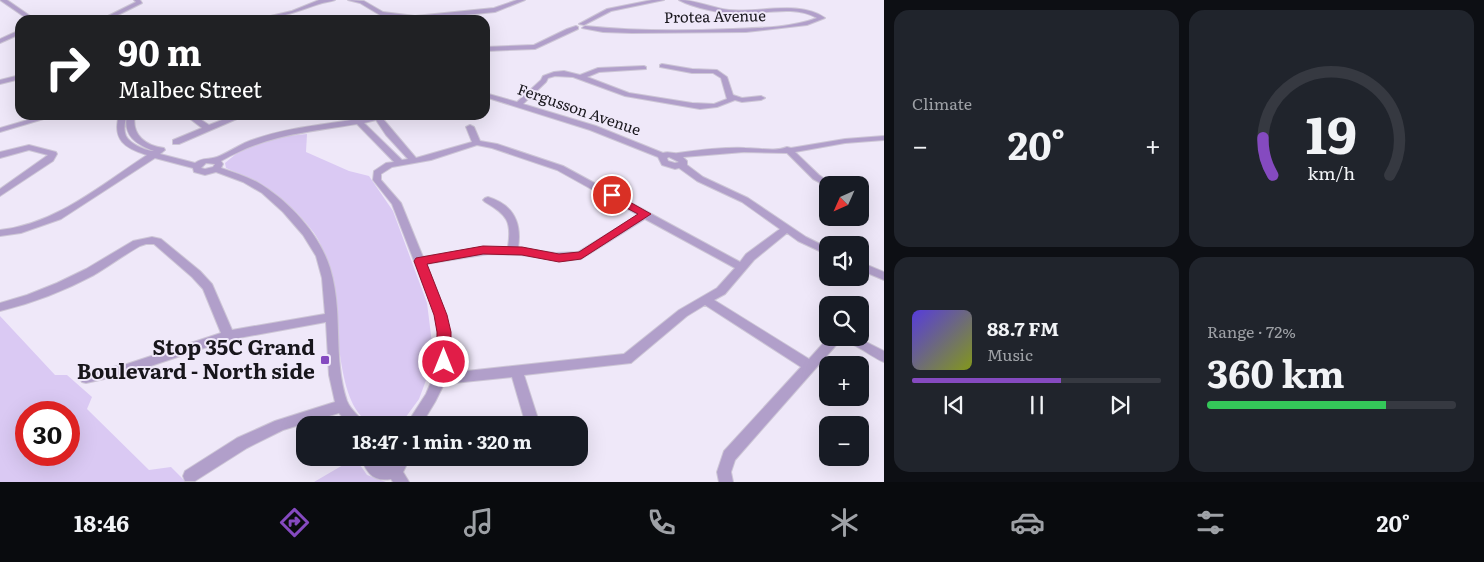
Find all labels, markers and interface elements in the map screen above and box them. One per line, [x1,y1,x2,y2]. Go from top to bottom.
street label: Protea Avenue [664,3,766,28]
text: 90 m [118,25,202,77]
icon: right [35,35,100,100]
text: Malbec Street [118,72,262,105]
street label: Fergusson Avenue [515,77,644,141]
text: Climate [912,91,972,115]
text: 19 [1306,93,1357,170]
text: 20° [1008,115,1065,172]
text: − [912,123,928,165]
text: + [1145,123,1161,165]
text: km/h [1308,159,1355,186]
pin [591,174,633,216]
north arrow [819,176,869,226]
map controls [819,176,869,466]
icon: arrive [598,181,626,209]
button: sound [819,236,869,286]
button: search [819,296,869,346]
text: 88.7 FM [987,314,1059,342]
text: Range · 72% [1207,319,1296,343]
place label: Stop 35C Grand Boulevard - North side [77,330,315,385]
position arrow [417,335,469,387]
text: Music [987,342,1033,366]
text: 360 km [1207,343,1345,400]
marker: Stop 35C Grand Boulevard - North side [319,354,331,366]
button: + [819,356,869,406]
icon: previous [940,391,968,419]
icon: pause [1023,391,1051,419]
icon: next [1106,391,1134,419]
speed limit sign: 30 [15,401,80,466]
button: − [819,416,869,466]
text: 18:47 · 1 min · 320 m [352,427,532,455]
icon: directions [277,505,312,540]
icon: music [461,505,496,540]
icon: phone [644,505,679,540]
icon: climate [827,505,862,540]
icon: car [1010,505,1045,540]
icon: filters [1193,505,1228,540]
text: 18:46 [74,506,129,539]
text: 20° [1377,506,1410,539]

